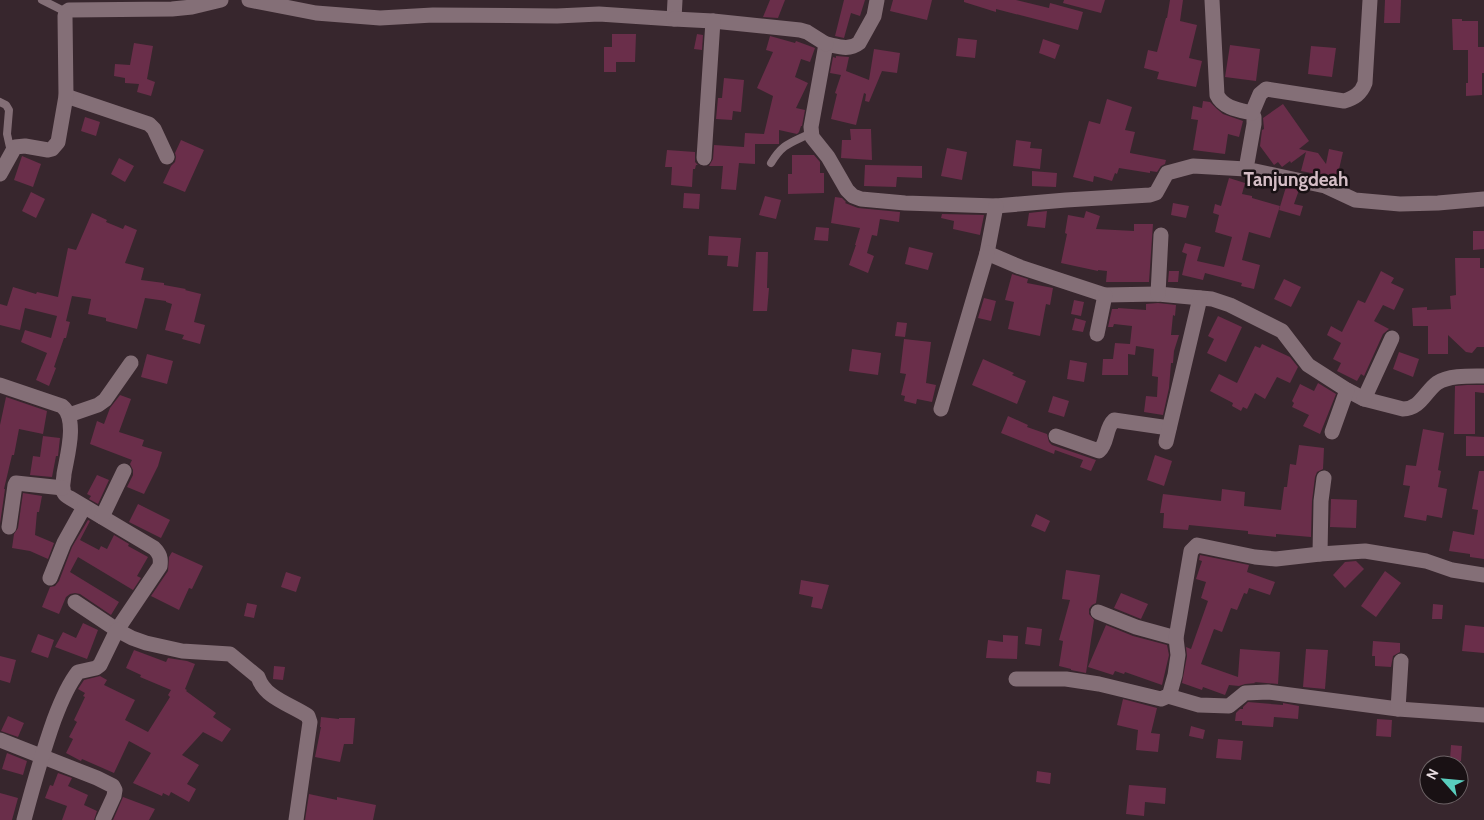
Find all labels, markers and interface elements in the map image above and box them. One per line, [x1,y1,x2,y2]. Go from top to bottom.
district label: Tanjungdeah [1243,168,1349,191]
north arrow [1419,755,1469,805]
text: N [1422,766,1443,783]

